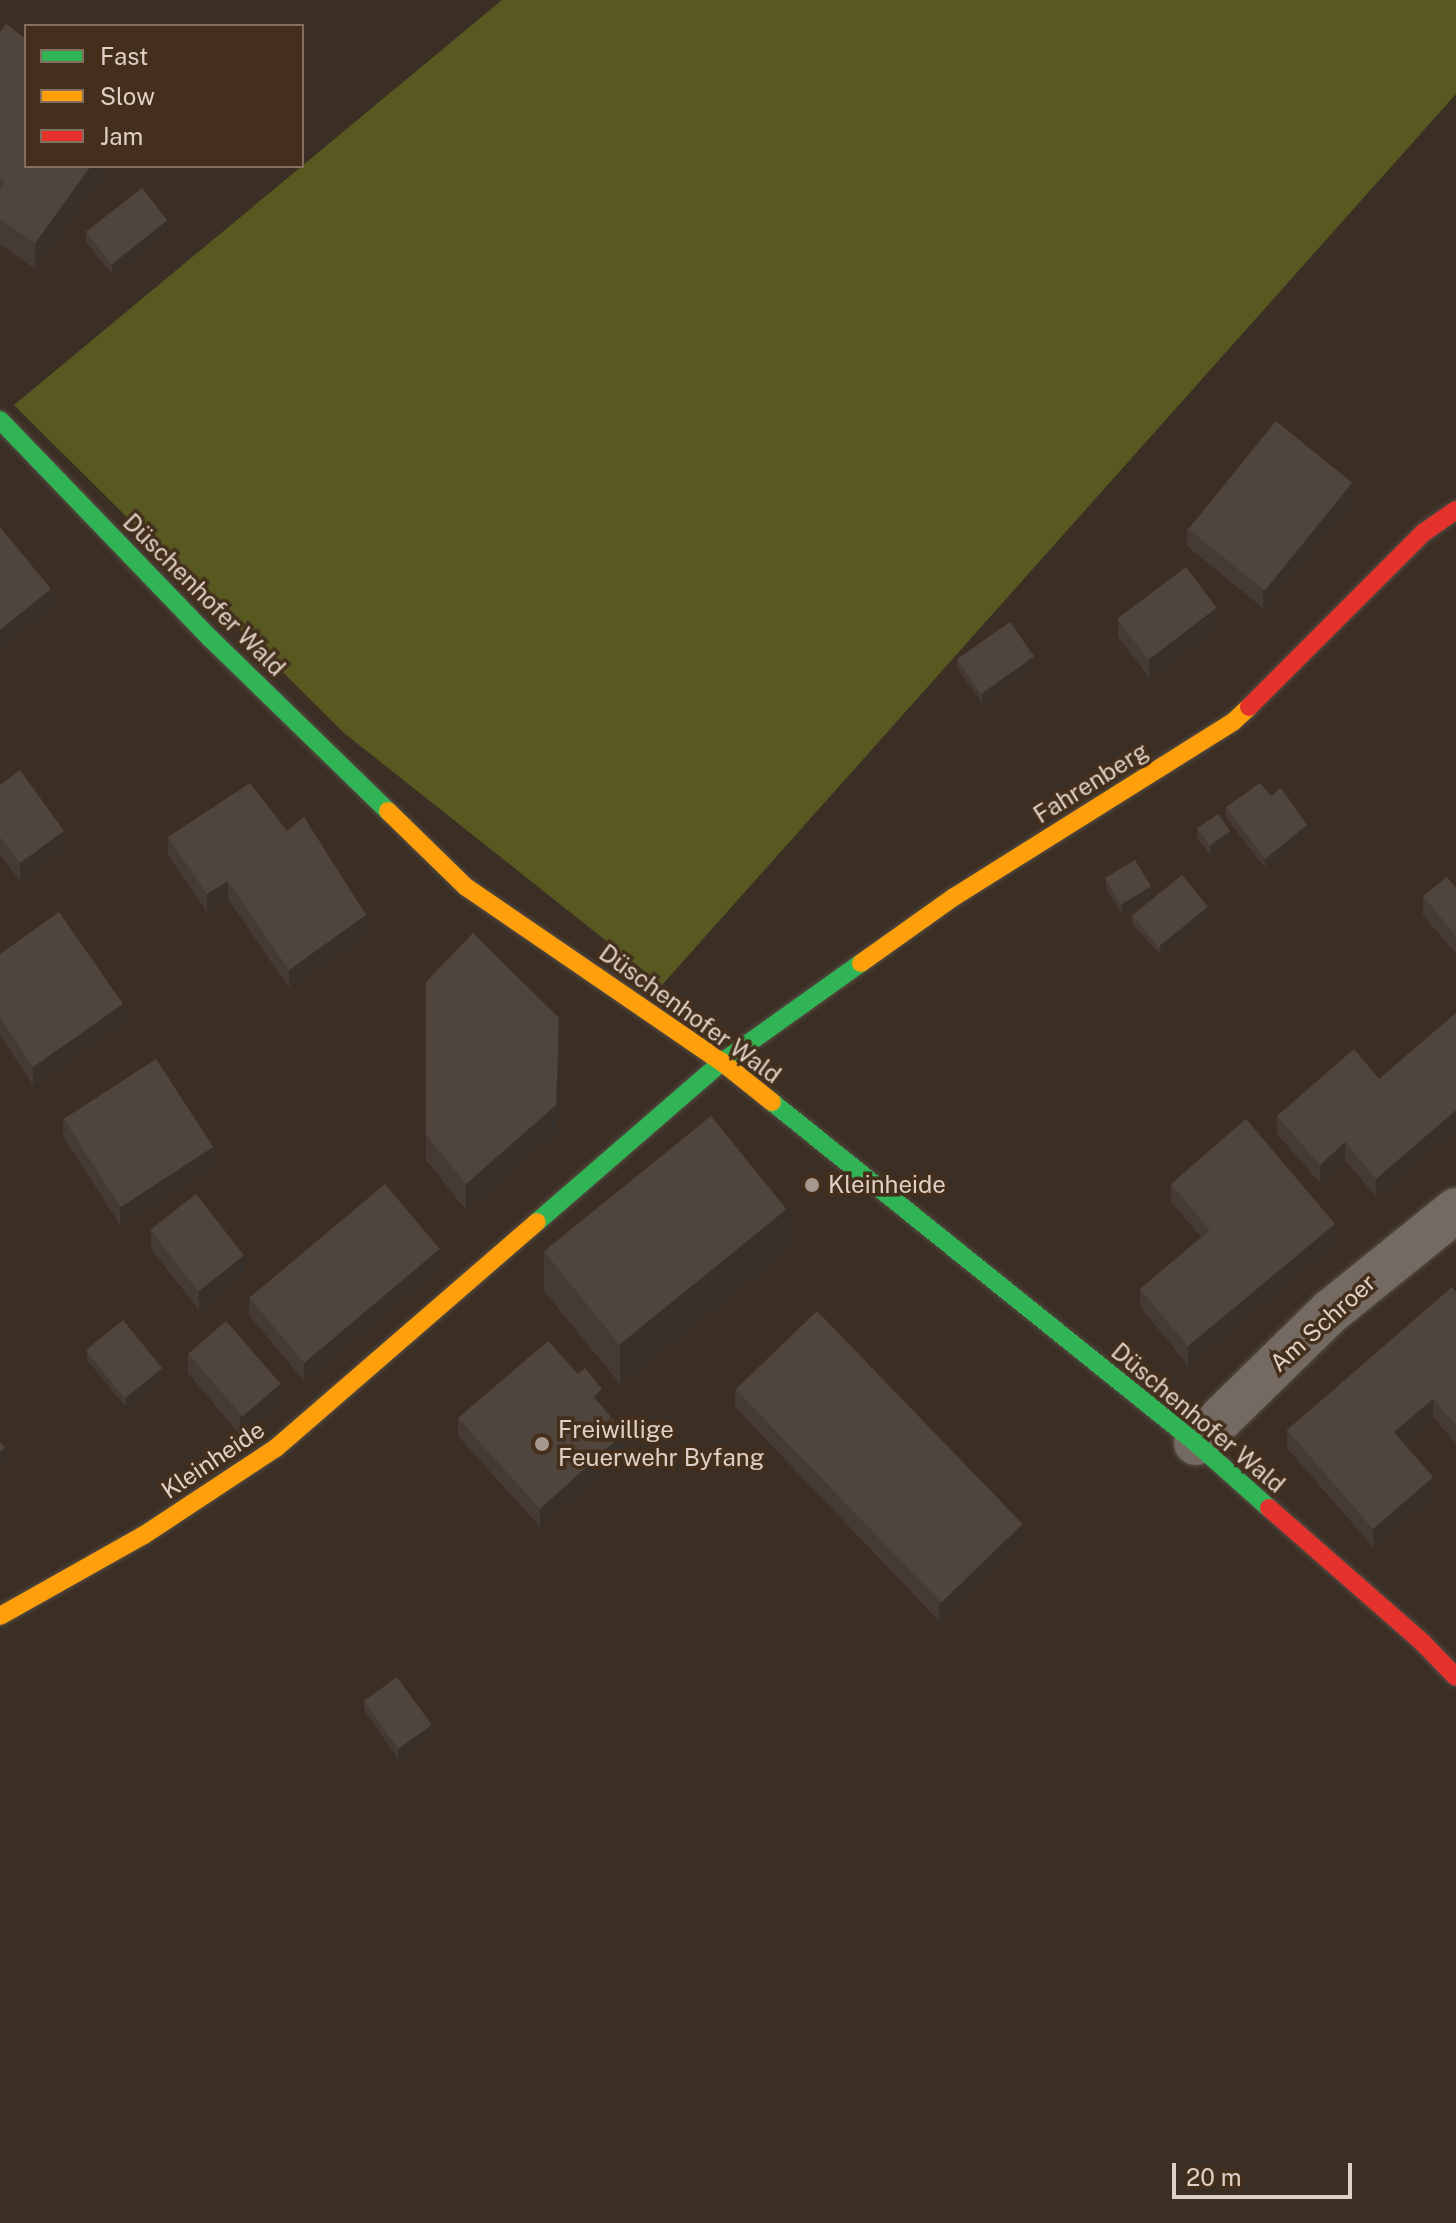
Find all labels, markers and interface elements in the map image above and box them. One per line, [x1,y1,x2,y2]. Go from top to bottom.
legend [24,24,304,168]
text: Fast [100,42,148,70]
text: Slow [100,82,155,110]
text: Jam [100,122,143,150]
street label: Düschenhofer Wald [117,508,291,682]
street label: Fahrenberg [1028,736,1154,830]
street label: Düschenhofer Wald [593,938,787,1090]
place label: Kleinheide [828,1171,946,1199]
marker: Kleinheide [803,1176,821,1194]
street label: Am Schroer [1264,1268,1382,1378]
street label: Düschenhofer Wald [1105,1337,1291,1499]
street label: Kleinheide [156,1415,270,1505]
place label: Freiwillige Feuerwehr Byfang [558,1416,765,1472]
marker: Freiwillige Feuerwehr Byfang [533,1435,551,1453]
scale bar [1176,2147,1356,2197]
text: 20 m [1186,2163,1242,2191]

